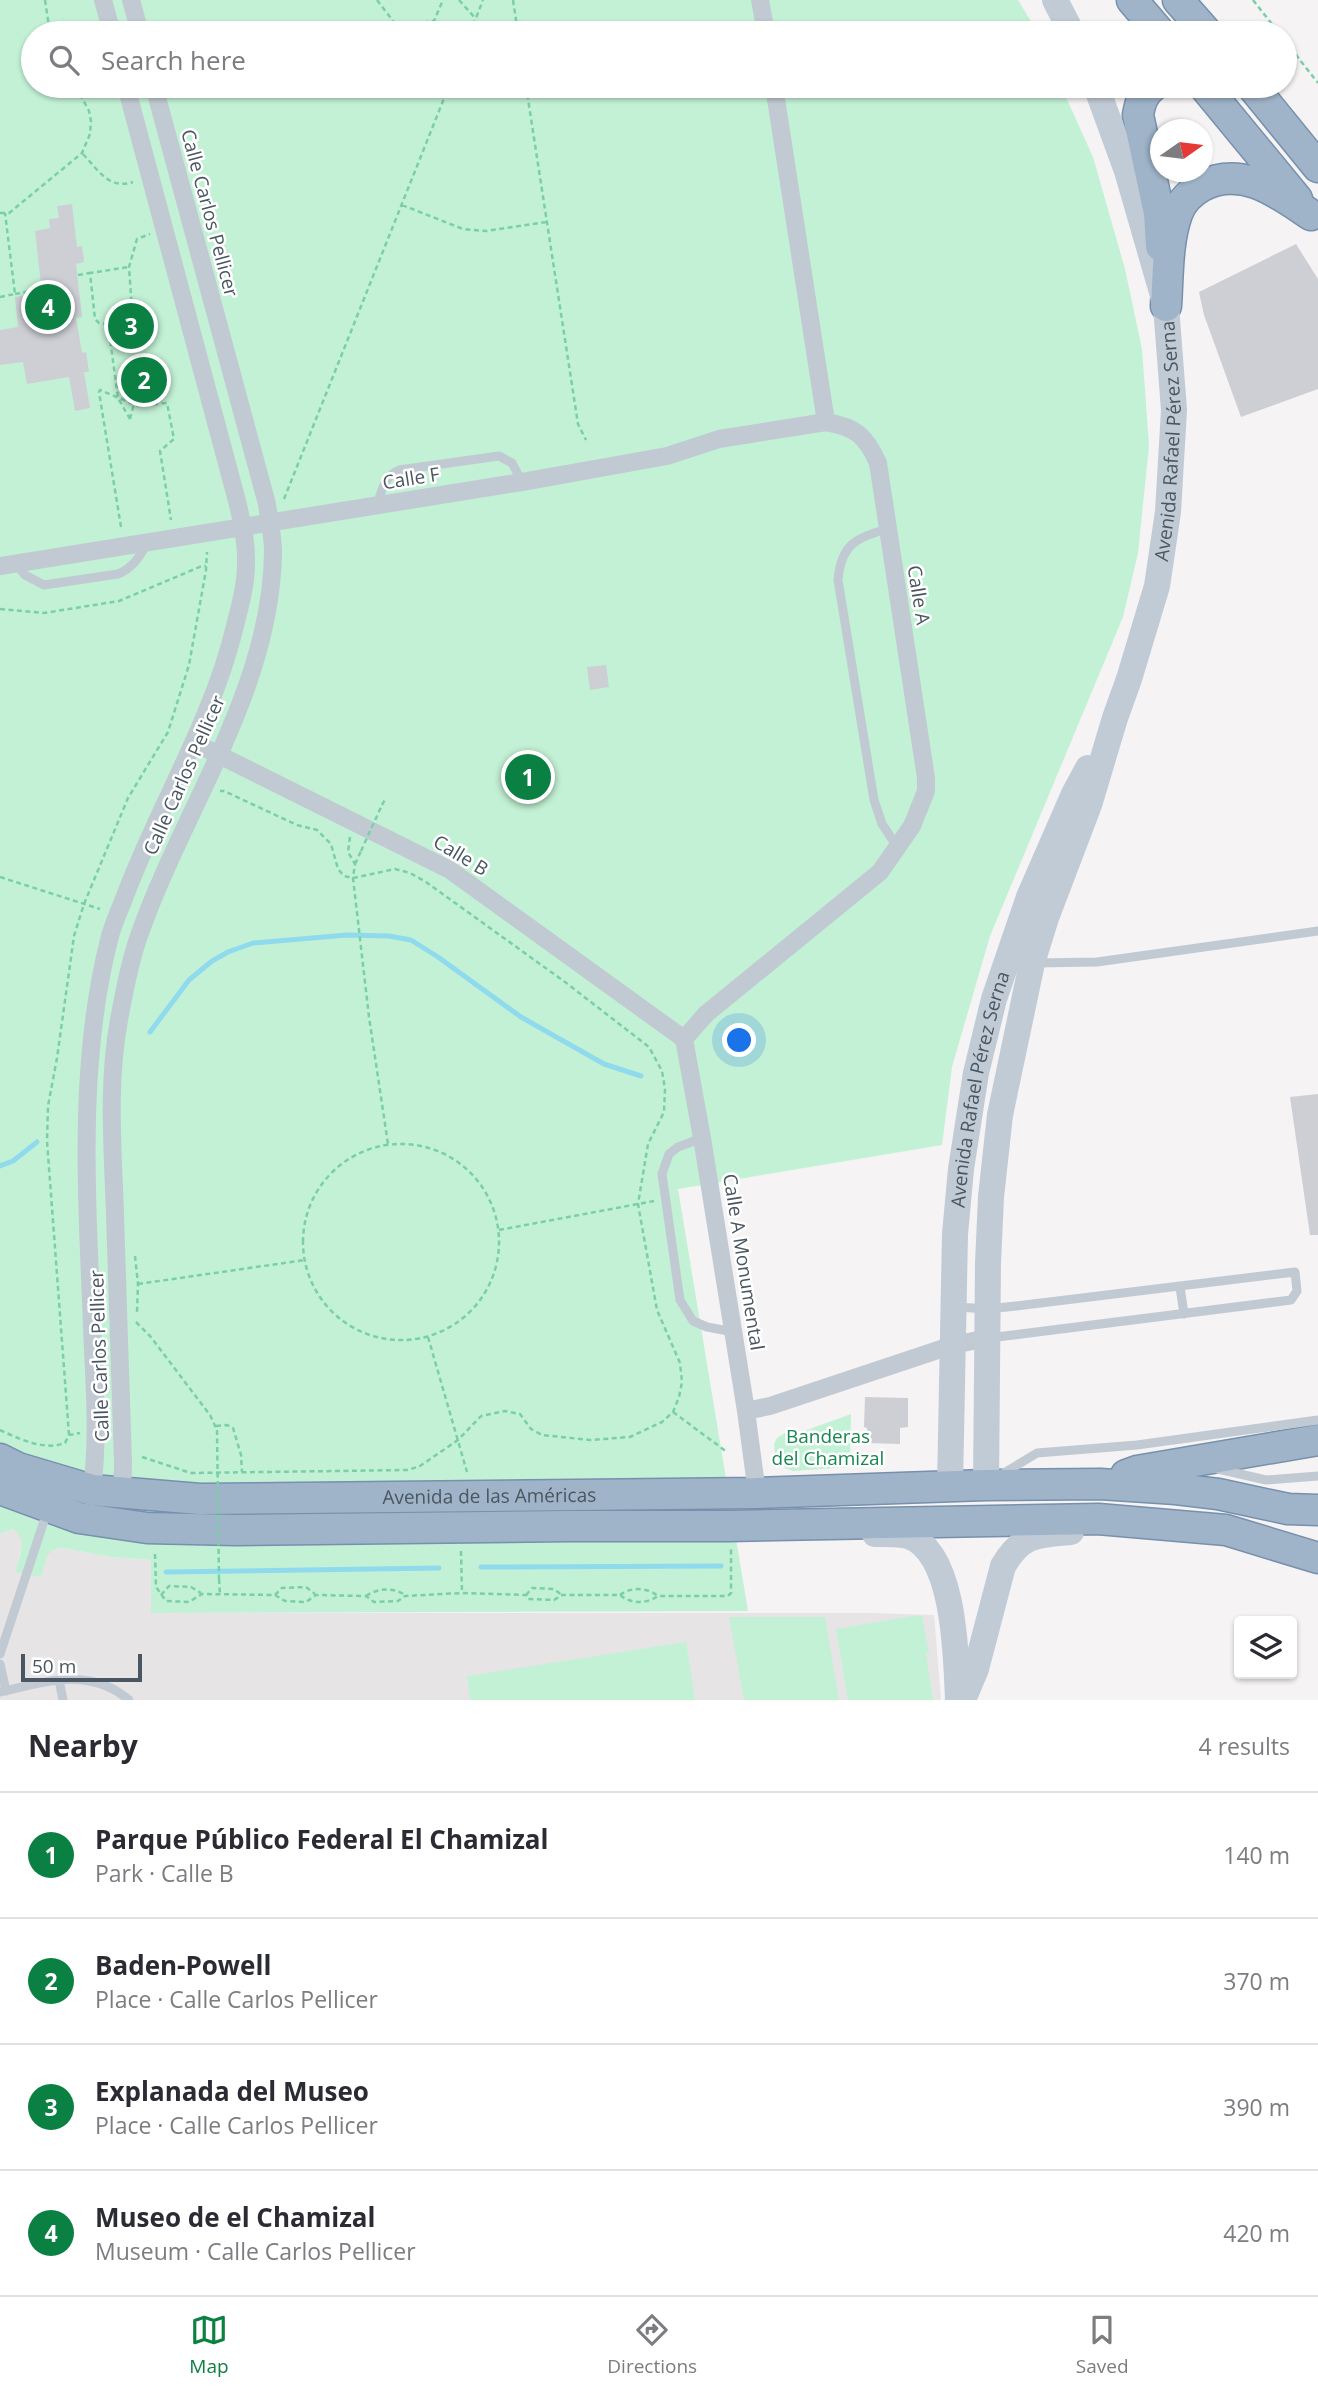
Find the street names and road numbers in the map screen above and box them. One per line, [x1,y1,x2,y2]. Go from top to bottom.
street label: Calle Carlos Pellicer [175,126,245,300]
street label: Avenida Rafael Pérez Serna [1148,320,1187,563]
street label: Calle F [381,461,442,495]
street label: Calle A [901,563,937,627]
street label: Calle Carlos Pellicer [137,691,231,859]
street label: Calle B [429,828,493,882]
street label: Avenida Rafael Pérez Serna [944,968,1016,1209]
street label: Calle A Monumental [717,1172,771,1352]
street label: Calle Carlos Pellicer [83,1269,115,1443]
street label: Avenida de las Américas [382,1482,596,1510]

